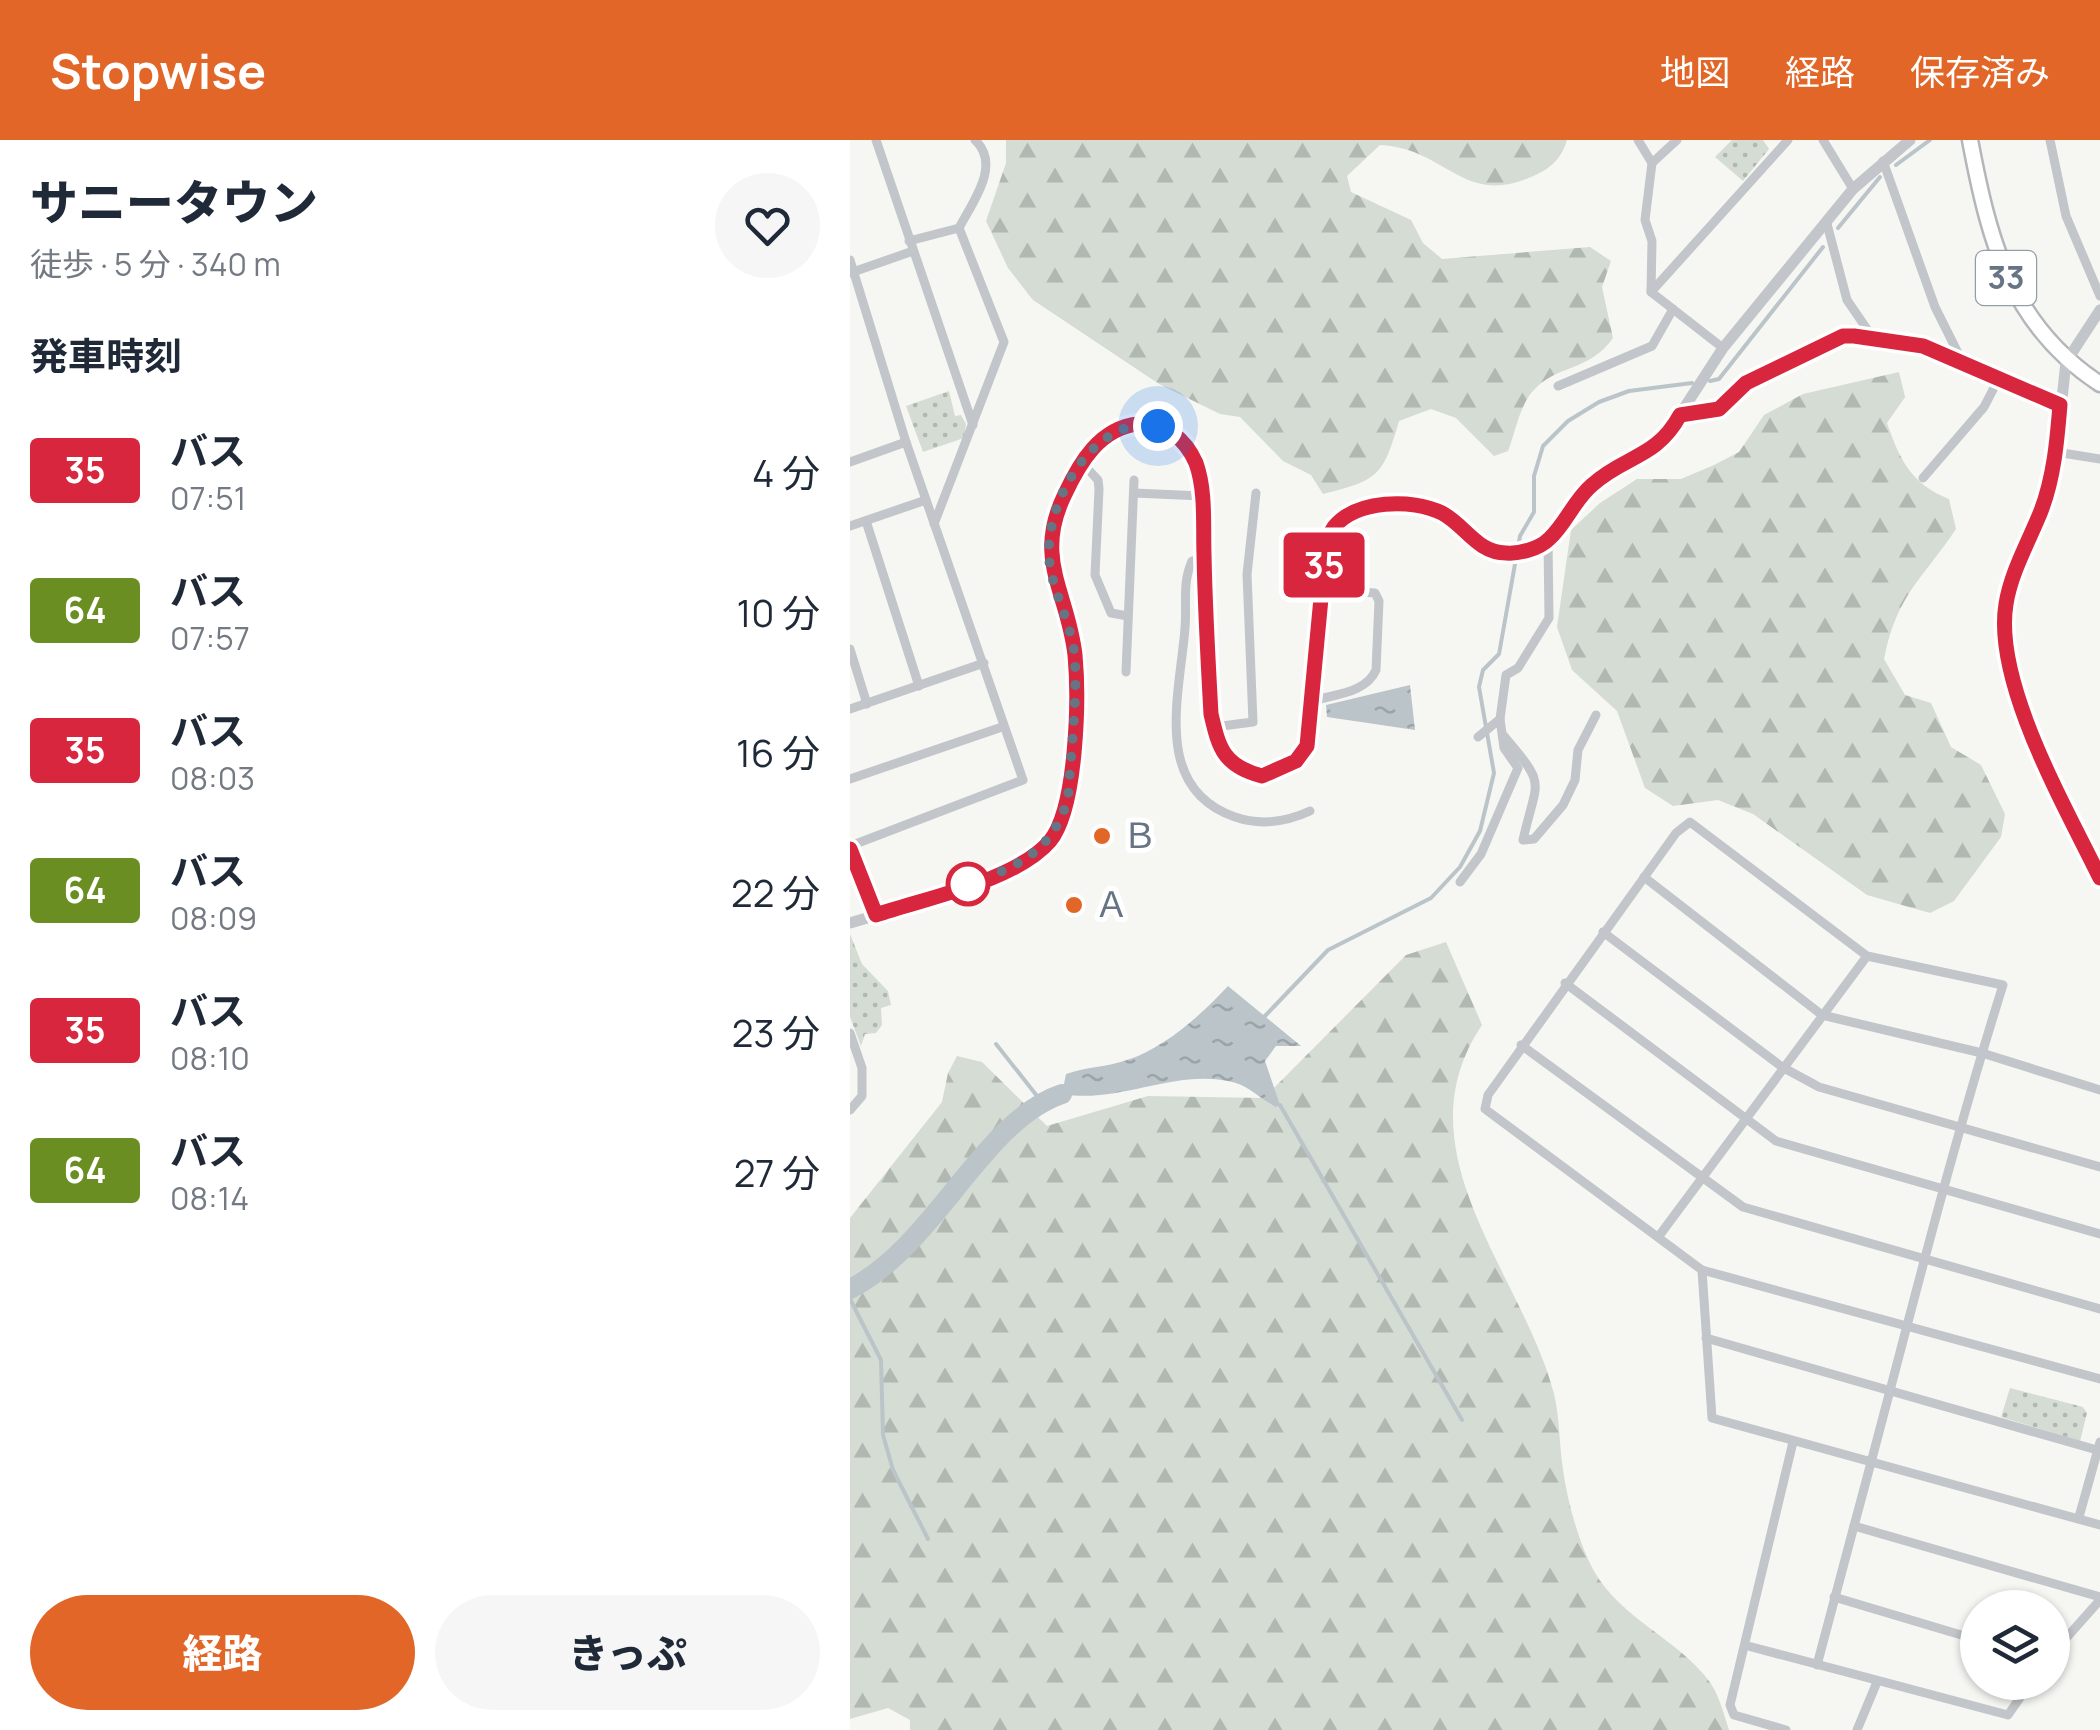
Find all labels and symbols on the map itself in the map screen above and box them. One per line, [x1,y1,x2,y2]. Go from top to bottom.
road number: 33 [1976,251,2036,305]
your location [1133,401,1183,451]
line badge: 35 [1279,532,1369,598]
place label: Ｂ [1122,811,1157,859]
marker: Ｂ [1091,825,1113,847]
unlabelled marker [947,863,989,905]
place label: Ａ [1094,880,1129,928]
marker: Ａ [1063,894,1085,916]

